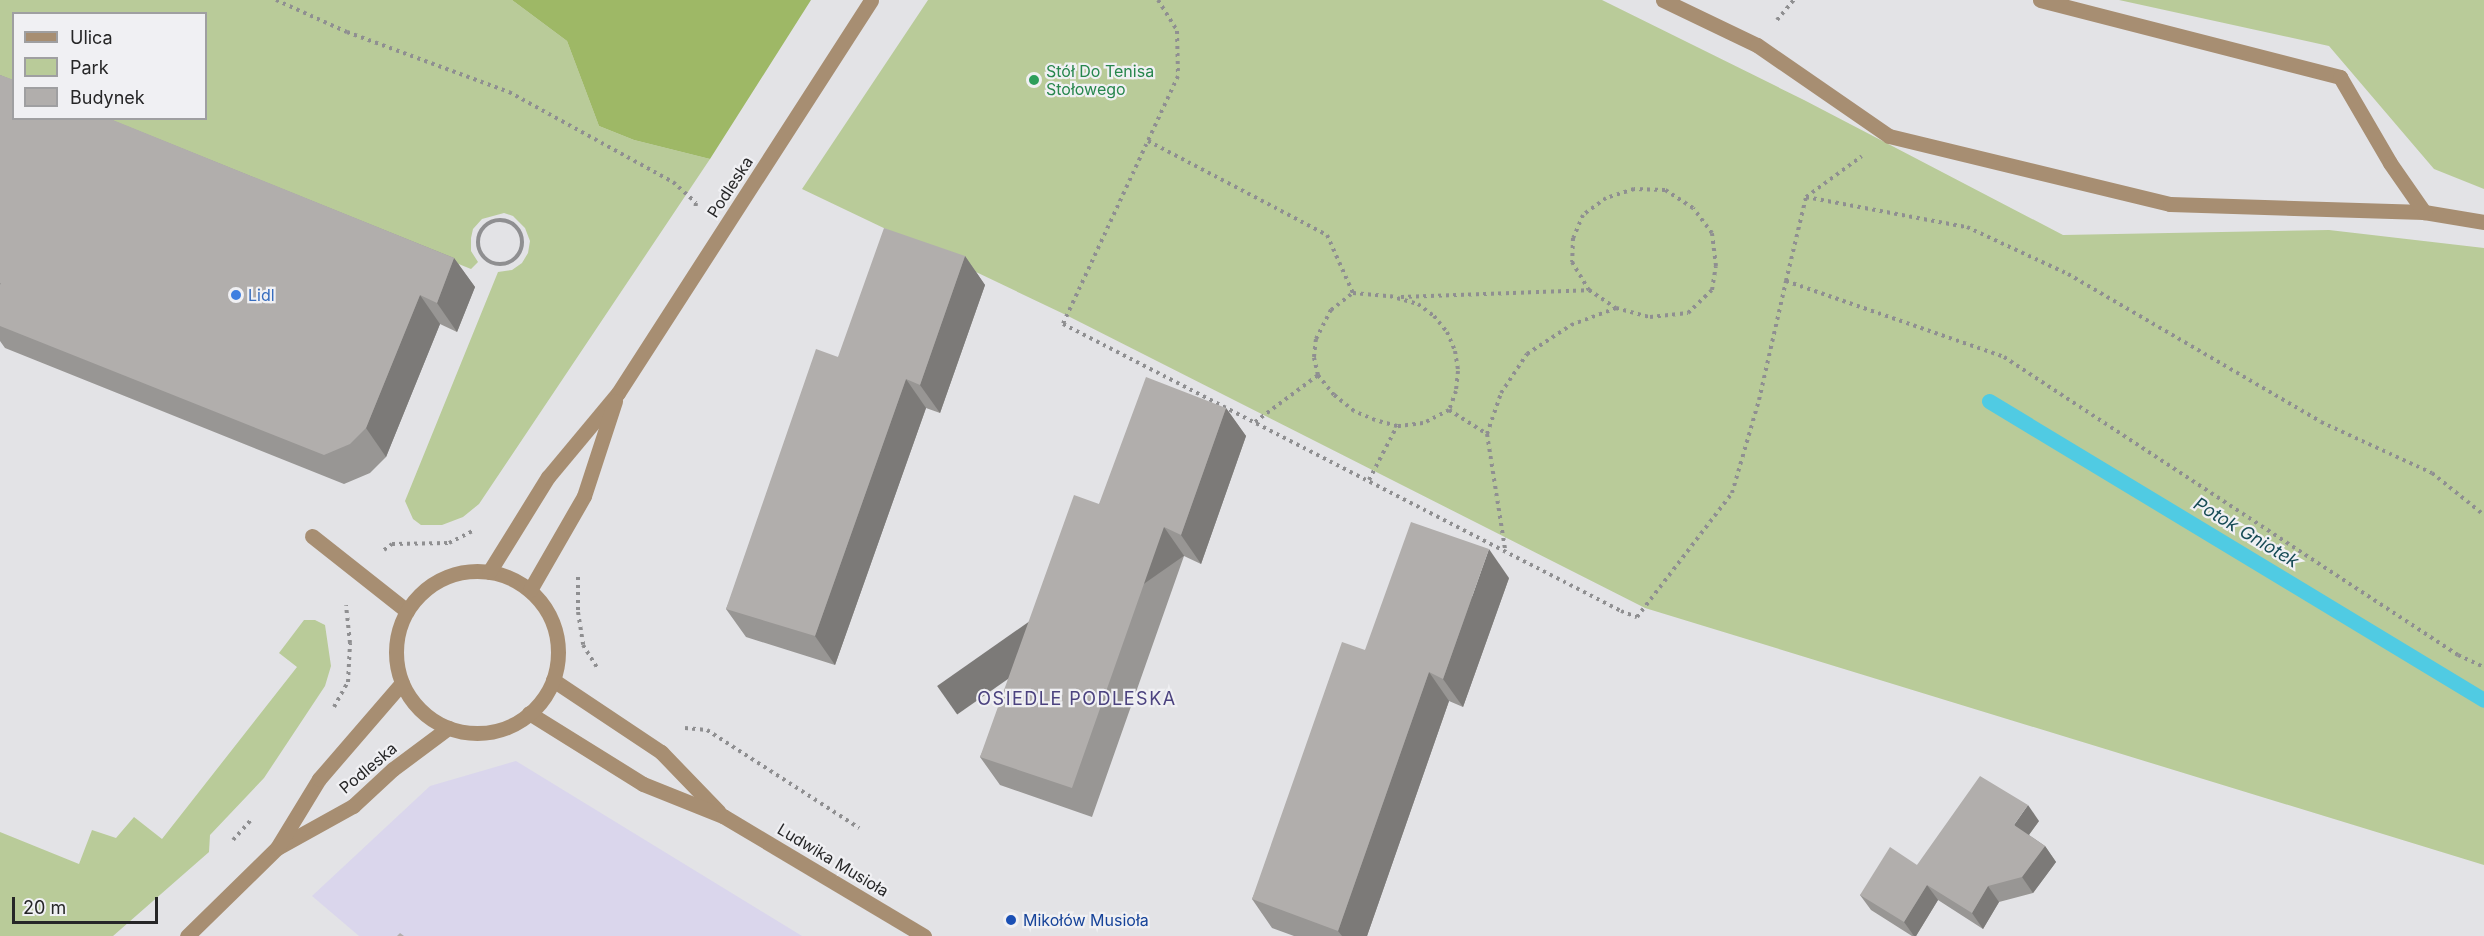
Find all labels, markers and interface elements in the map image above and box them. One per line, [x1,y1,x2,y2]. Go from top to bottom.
legend [12,12,207,120]
text: Ulica [70,27,113,48]
text: Park [70,57,109,78]
place label: Stół Do Tenisa Stołowego [1046,61,1154,99]
marker: Stół Do Tenisa Stołowego [1027,73,1041,87]
text: Budynek [70,87,145,108]
street label: Podleska [703,153,757,221]
place label: Lidl [248,285,275,305]
marker: Lidl [229,288,243,302]
water label: Potok Gniotek [2189,493,2303,573]
district label: OSIEDLE PODLESKA [977,688,1177,710]
street label: Podleska [335,738,401,798]
street label: Ludwika Musioła [774,819,892,901]
scale bar [15,885,160,923]
text: 20 m [23,897,66,918]
place label: Mikołów Musioła [1023,910,1149,930]
marker: Mikołów Musioła [1004,913,1018,927]

